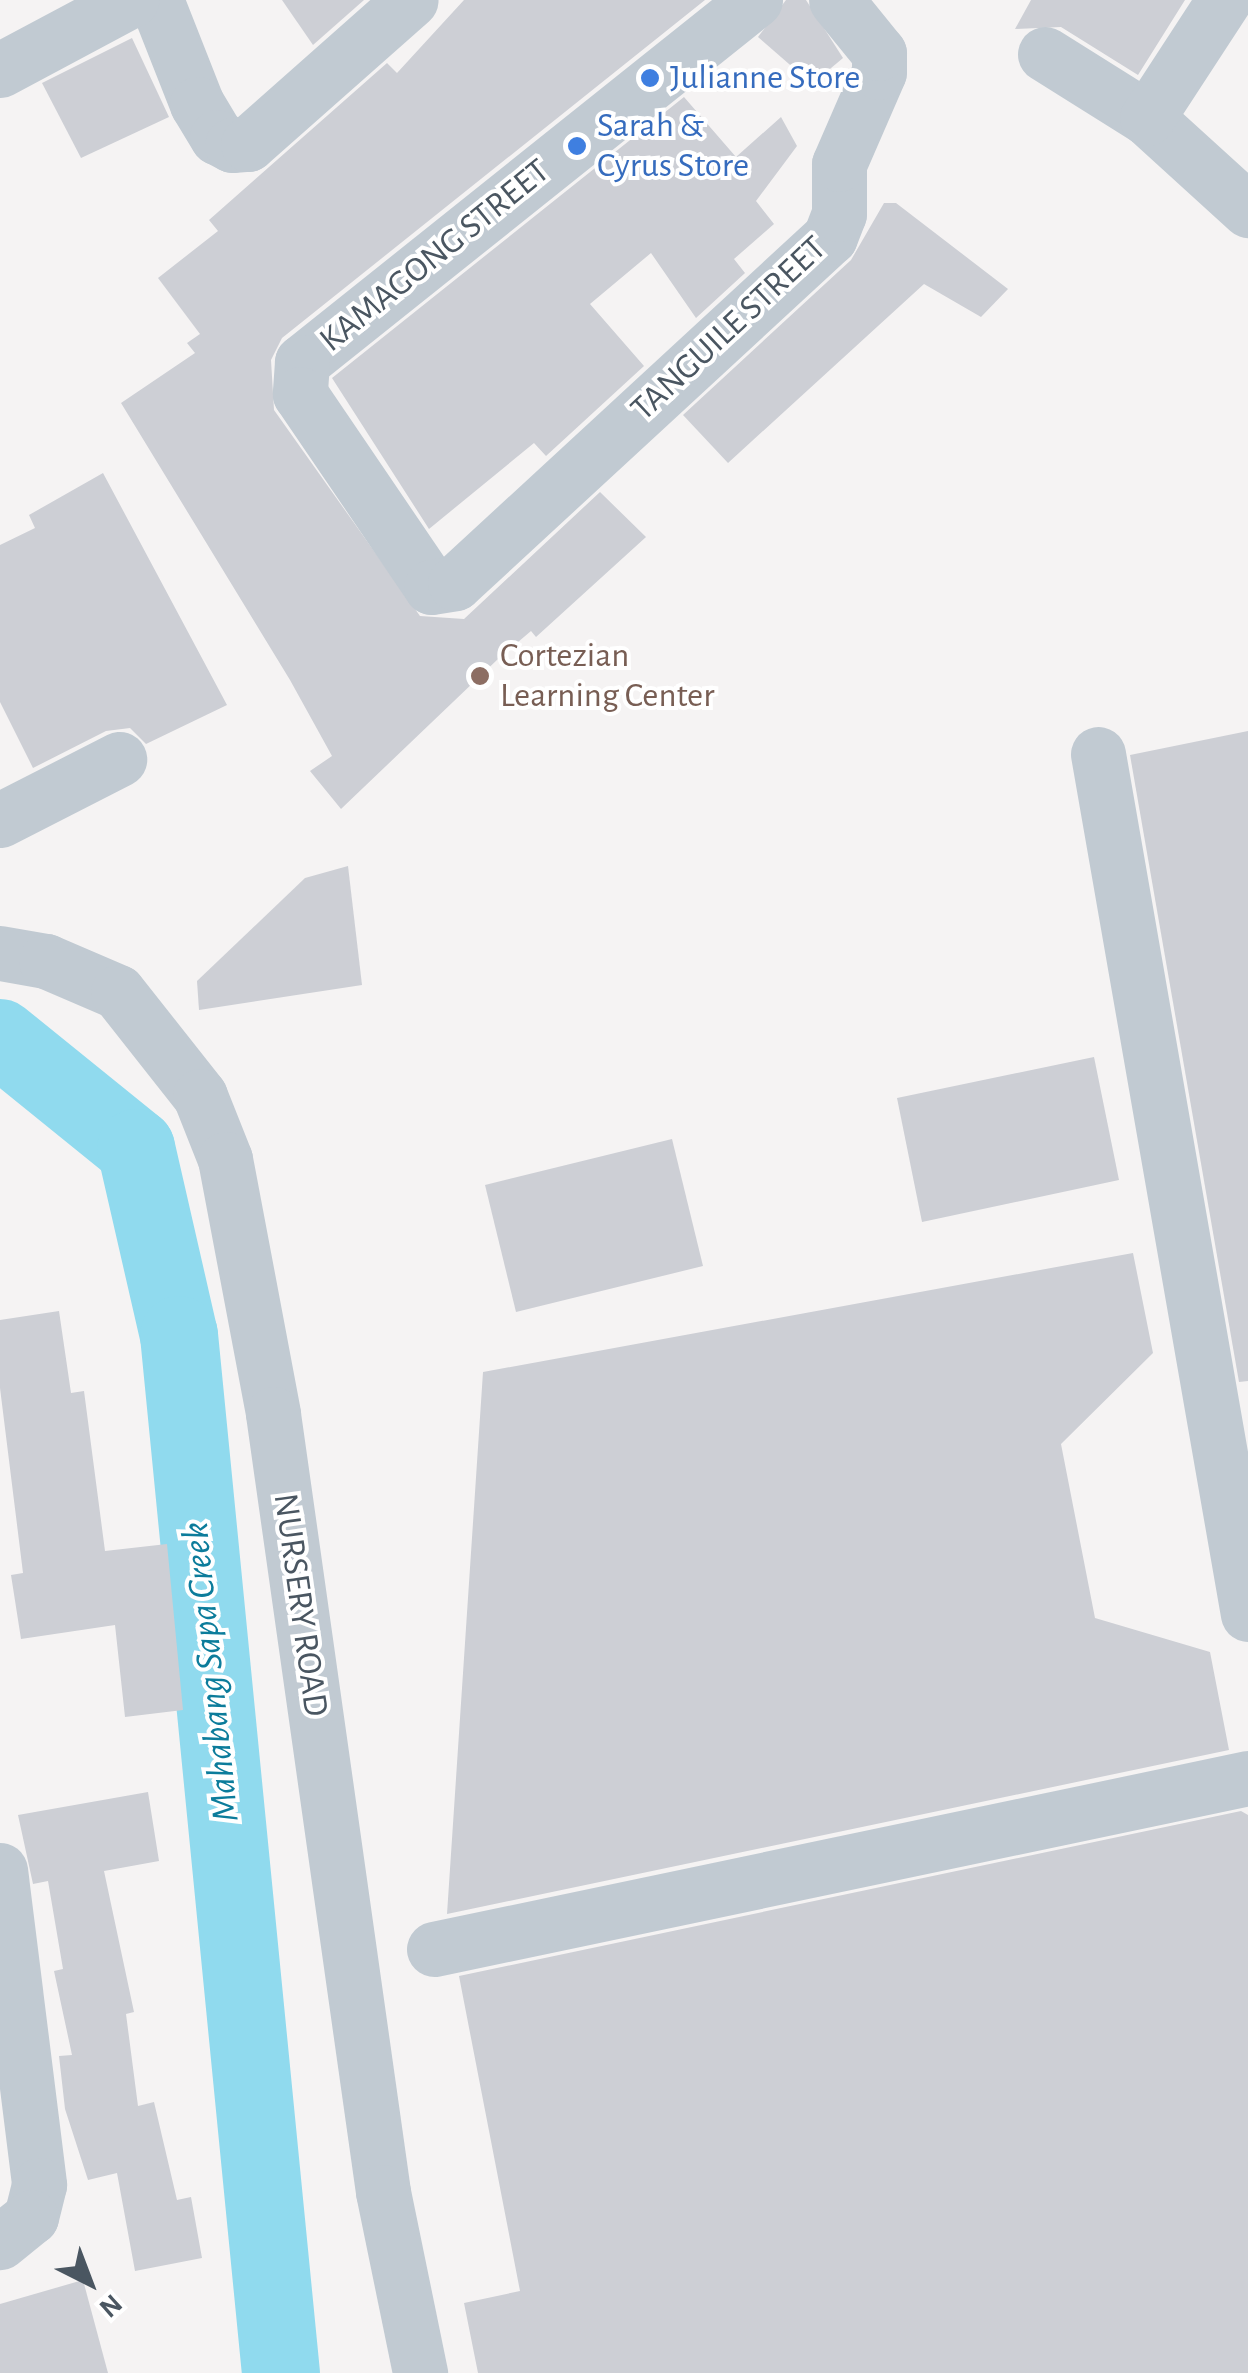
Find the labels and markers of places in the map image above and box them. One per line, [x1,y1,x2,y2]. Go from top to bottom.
place label: Julianne Store [670,57,860,99]
marker: Julianne Store [639,67,661,89]
place label: Sarah & Cyrus Store [597,105,749,187]
marker: Sarah & Cyrus Store [566,135,588,157]
place label: Cortezian Learning Center [500,635,715,717]
marker: Cortezian Learning Center [469,665,491,687]

